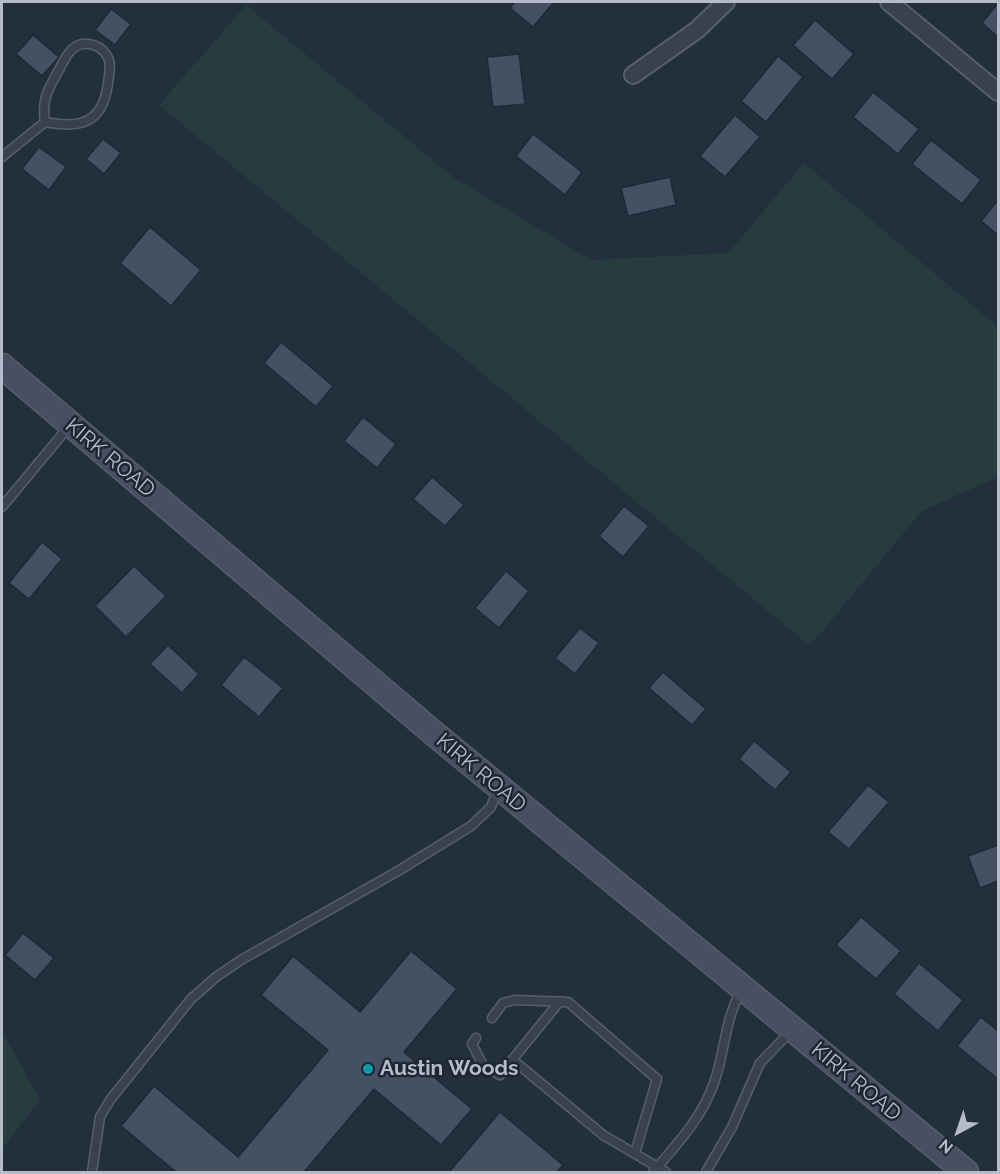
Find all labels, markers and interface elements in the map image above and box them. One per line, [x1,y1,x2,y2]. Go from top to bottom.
street label: KIRK ROAD [60,413,160,503]
street label: KIRK ROAD [431,728,531,818]
street label: KIRK ROAD [806,1037,906,1127]
place label: Austin Woods [380,1056,518,1082]
marker: Austin Woods [361,1062,375,1076]
north arrow [928,1102,988,1162]
text: N [935,1135,957,1157]

